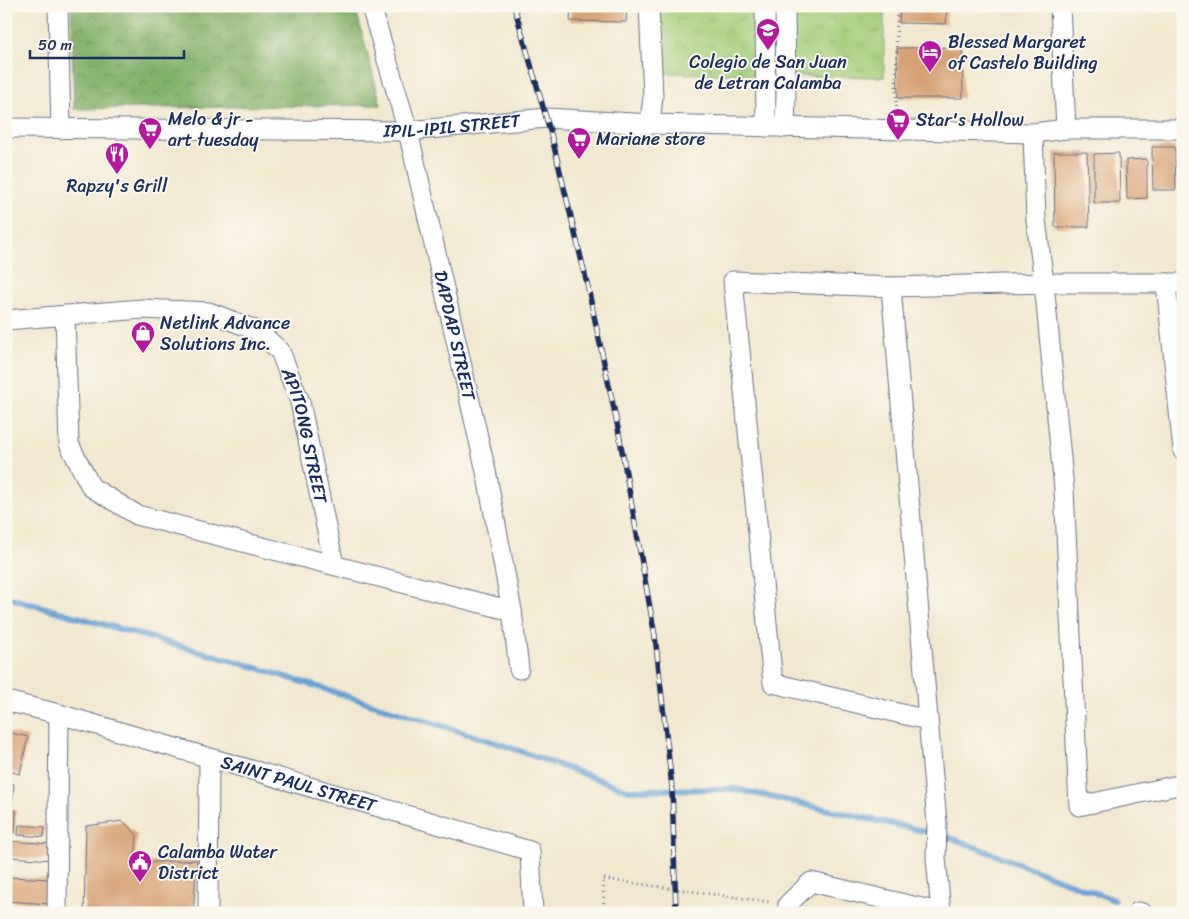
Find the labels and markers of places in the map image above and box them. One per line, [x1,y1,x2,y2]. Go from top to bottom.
school or university icon: Colegio de San Juan de Letran Calamba [755,17,781,51]
place label: Blessed Margaret of Castelo Building [948,26,1098,79]
hotel icon: Blessed Margaret of Castelo Building [917,39,943,73]
place label: Colegio de San Juan de Letran Calamba [689,46,847,99]
place label: Melo & jr - art tuesday [168,103,259,156]
place label: Star's Hollow [916,104,1024,136]
supermarket icon: Star's Hollow [885,107,911,141]
supermarket icon: Melo & jr - art tuesday [137,116,163,150]
place label: Mariane store [596,123,706,155]
supermarket icon: Mariane store [566,126,592,160]
restaurant icon: Rapzy's Grill [104,141,130,175]
place label: Rapzy's Grill [67,170,168,202]
place label: Netlink Advance Solutions Inc. [160,307,290,360]
shop icon: Netlink Advance Solutions Inc. [130,320,156,354]
place label: Calamba Water District [158,836,279,889]
public building icon: Calamba Water District [127,849,153,883]

